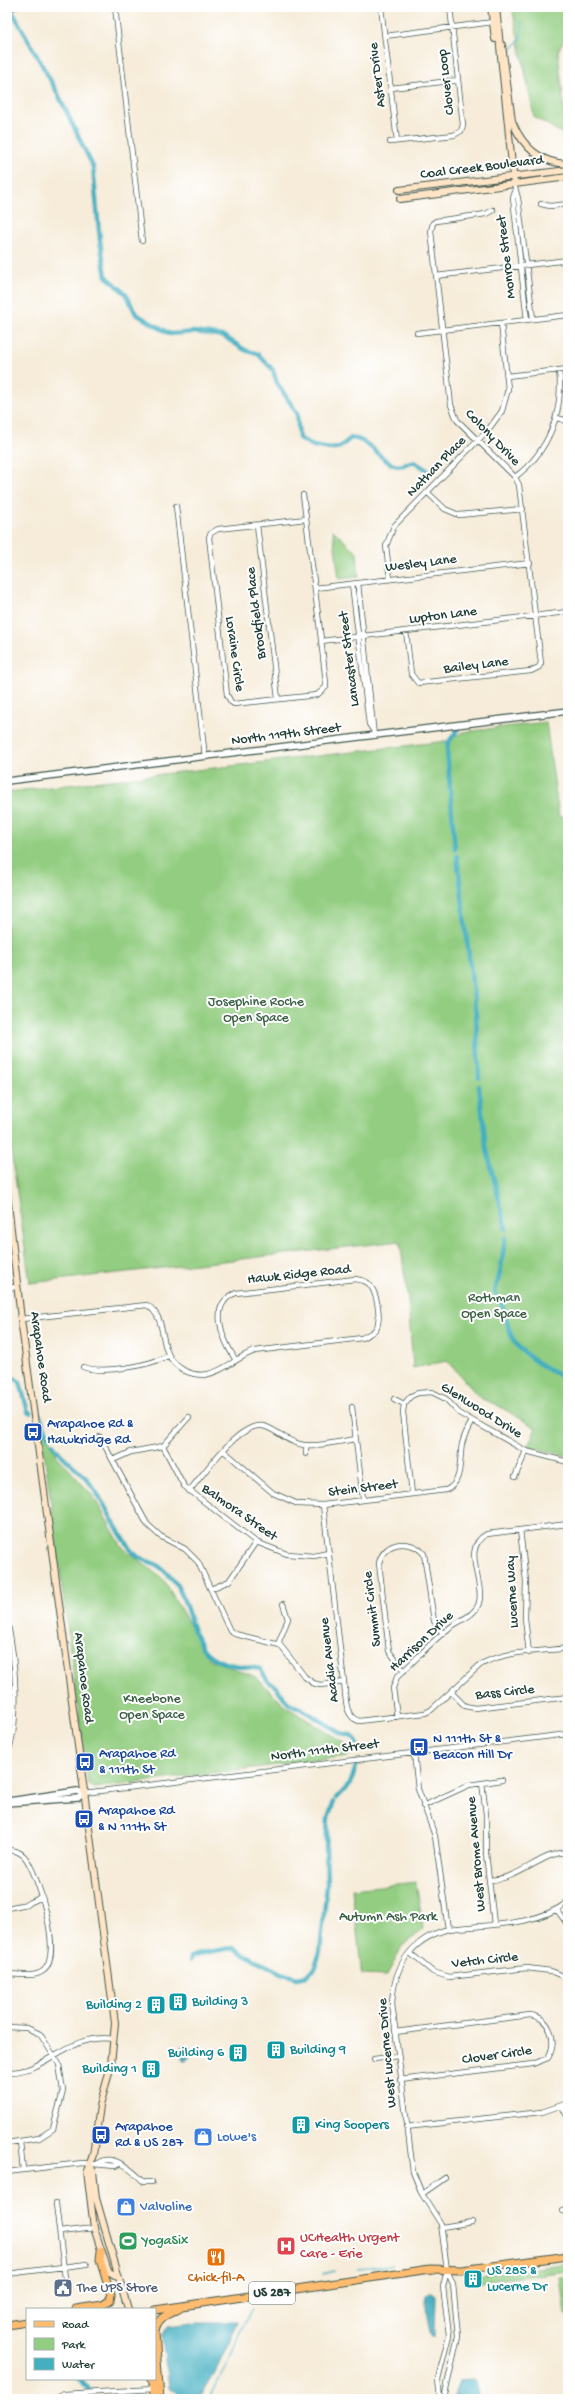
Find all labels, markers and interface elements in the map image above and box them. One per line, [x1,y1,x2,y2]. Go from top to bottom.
street label: Aster Drive [365,41,390,108]
street label: Clover Loop [435,48,459,116]
street label: Coal Creek Boulevard [419,152,546,184]
street label: Monroe Street [493,213,521,300]
street label: Colony Drive [461,406,524,471]
street label: Nathan Place [404,432,471,501]
street label: Wesley Lane [384,551,458,577]
street label: Brookfield Place [243,565,271,661]
street label: Lupton Lane [408,603,479,629]
street label: Lancaster Street [336,609,364,708]
street label: Loraine Circle [220,615,248,694]
street label: Bailey Lane [442,653,510,679]
street label: North 119th Street [230,720,343,750]
park label: Josephine Roche Open Space [208,994,305,1027]
street label: Hawk Ridge Road [246,1261,353,1289]
park label: Rothman Open Space [461,1290,528,1323]
street label: Arapahoe Road [25,1310,55,1405]
street label: Glenwood Drive [437,1379,526,1443]
place label: Arapahoe Rd & Hawkridge Rd [47,1416,134,1449]
bus stop icon: Arapahoe Rd & Hawkridge Rd [22,1421,44,1443]
street label: Stein Street [327,1476,400,1502]
street label: Balmora Street [197,1480,281,1546]
street label: Lucerne Way [503,1555,523,1629]
street label: Summit Circle [360,1570,386,1648]
street label: Harrison Drive [386,1607,458,1676]
street label: Acadia Avenue [316,1616,344,1703]
street label: Arapahoe Road [69,1632,97,1726]
street label: Bass Circle [474,1681,536,1705]
park label: Kneebone Open Space [119,1691,186,1724]
place label: N 111th St & Beacon Hill Dr [432,1731,513,1764]
street label: North 111th Street [270,1736,381,1766]
bus stop icon: N 111th St & Beacon Hill Dr [408,1736,430,1758]
place label: Arapahoe Rd & 111th St [99,1746,177,1779]
bus stop icon: Arapahoe Rd & 111th St [74,1751,96,1773]
street label: West Brome Avenue [463,1795,490,1912]
place label: Arapahoe Rd & N 111th St [98,1803,176,1836]
bus stop icon: Arapahoe Rd & N 111th St [73,1808,95,1830]
park label: Autumn Ash Park [339,1909,439,1926]
street label: Vetch Circle [450,1949,520,1973]
building icon: Building 3 [167,1991,189,2013]
building icon: Building 2 [145,1994,167,2016]
place label: Building 3 [191,1994,248,2011]
place label: Building 2 [85,1997,142,2014]
street label: West Lucerne Drive [375,1997,401,2108]
building icon: Building 9 [265,2039,287,2061]
building icon: Building 6 [227,2042,249,2064]
place label: Building 9 [289,2042,346,2059]
street label: Clover Circle [461,2043,534,2069]
place label: Building 6 [167,2045,225,2062]
building icon: Building 1 [140,2058,162,2080]
place label: Building 1 [81,2061,137,2078]
building icon: King Soopers [290,2114,312,2136]
place label: King Soopers [315,2117,390,2134]
place label: Arapahoe Rd & US 287 [115,2119,184,2152]
bus stop icon: Arapahoe Rd & US 287 [90,2124,112,2146]
shop icon: Lowe's [192,2126,214,2148]
place label: Lowe's [217,2129,257,2146]
shop icon: Valvoline [115,2196,137,2218]
place label: Valvoline [139,2199,193,2216]
sports icon: YogaSix [117,2230,139,2252]
place label: UCHealth Urgent Care - Erie [300,2230,400,2263]
place label: YogaSix [140,2233,189,2250]
hospital icon: UCHealth Urgent Care - Erie [275,2235,297,2257]
restaurant icon: Chick-fil-A [205,2246,227,2268]
place label: US 285 & Lucerne Dr [487,2263,548,2296]
building icon: US 285 & Lucerne Dr [462,2268,484,2290]
place label: Chick-fil-A [188,2270,245,2287]
public building icon: The UPS Store [52,2277,74,2299]
place label: The UPS Store [76,2280,158,2297]
road number: US 287 [249,2282,295,2304]
legend [26,2308,156,2380]
text: Road [62,2319,89,2333]
text: Park [61,2339,87,2353]
text: Water [62,2359,96,2373]

